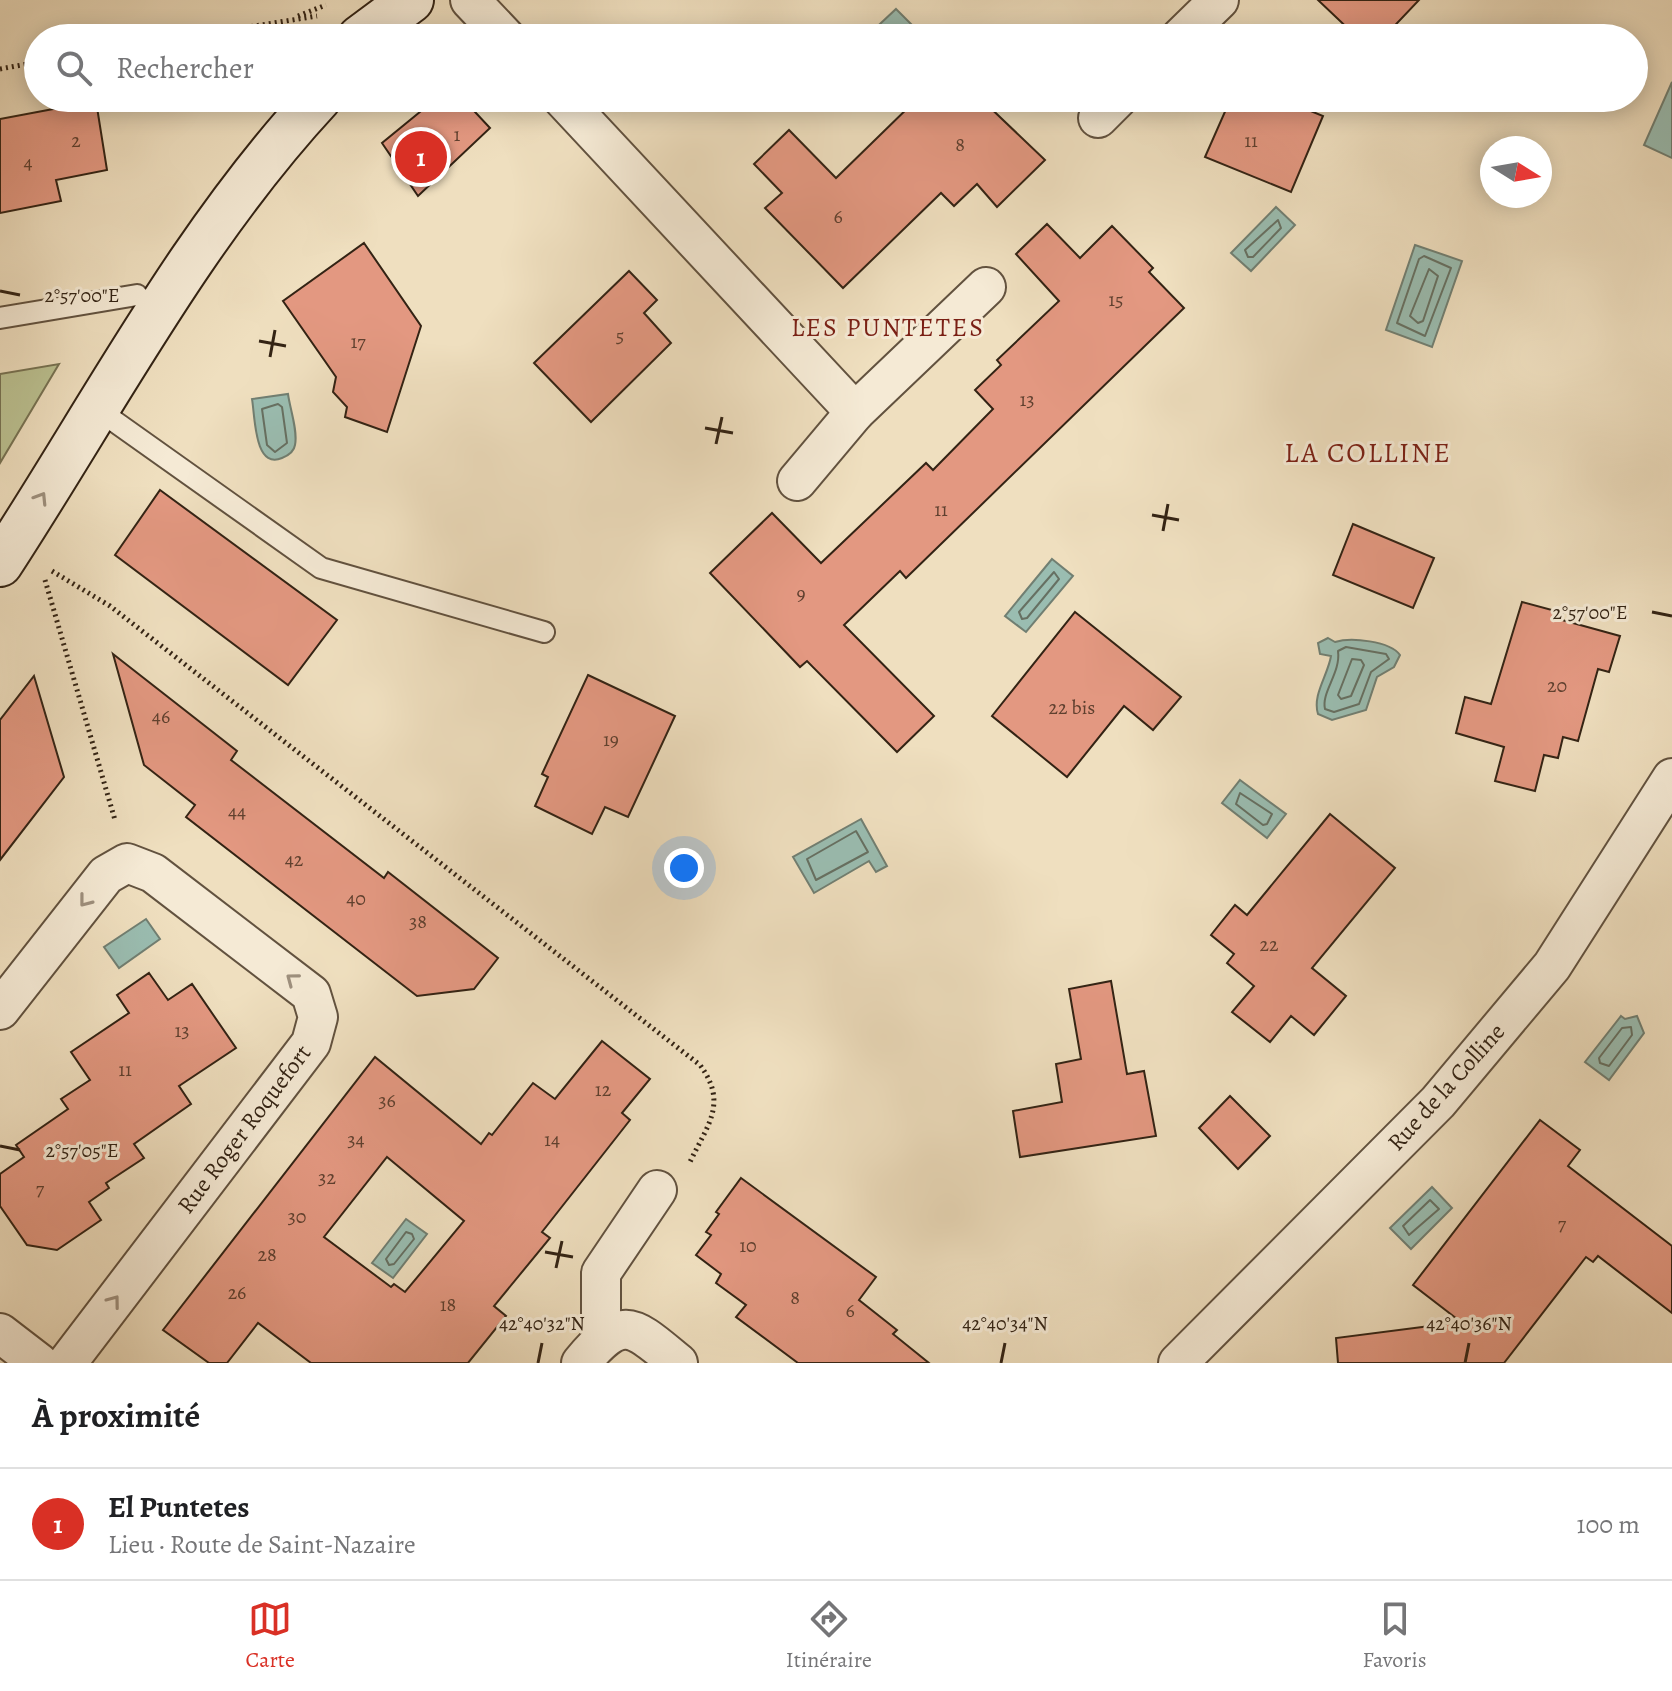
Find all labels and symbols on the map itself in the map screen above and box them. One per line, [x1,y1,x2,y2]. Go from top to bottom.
house number: 1 [454,121,461,148]
house number: 2 [71,127,81,154]
pin: 1 [395,127,447,187]
house number: 11 [1244,127,1258,154]
house number: 8 [955,131,965,158]
north arrow [1480,136,1552,208]
house number: 4 [23,149,33,176]
house number: 6 [833,203,843,230]
text: 2°57'00"E [44,282,120,309]
house number: 15 [1108,286,1124,313]
district label: LES PUNTETES [791,310,985,345]
house number: 5 [616,322,624,349]
house number: 17 [350,328,366,355]
house number: 13 [1019,386,1035,413]
district label: LA COLLINE [1284,434,1452,472]
one-way arrow [32,492,47,507]
house number: 11 [934,496,948,523]
house number: 9 [796,580,806,607]
text: 2°57'00"E [1552,599,1628,626]
house number: 20 [1547,672,1567,699]
house number: 22 bis [1049,694,1095,721]
house number: 46 [152,703,170,730]
house number: 19 [603,726,619,753]
house number: 44 [228,798,246,825]
house number: 42 [285,846,304,873]
your location [664,848,704,888]
house number: 40 [346,885,366,912]
one-way arrow [81,892,95,907]
house number: 38 [409,908,427,935]
house number: 22 [1260,931,1279,958]
one-way arrow [286,975,301,989]
street label: Rue de la Colline [1380,1016,1512,1158]
house number: 13 [174,1017,190,1044]
street label: Rue Roger Roquefort [170,1038,318,1220]
house number: 11 [118,1056,132,1083]
house number: 12 [595,1076,612,1103]
house number: 36 [378,1087,396,1114]
house number: 34 [347,1126,365,1153]
house number: 14 [544,1126,560,1153]
text: 2°57'05"E [45,1137,119,1164]
house number: 32 [318,1164,336,1191]
house number: 7 [36,1175,45,1202]
house number: 30 [288,1203,306,1230]
house number: 7 [1558,1210,1567,1237]
house number: 10 [739,1232,757,1259]
house number: 28 [257,1241,277,1268]
house number: 26 [228,1279,246,1306]
house number: 8 [790,1284,800,1311]
house number: 18 [440,1291,456,1318]
one-way arrow [105,1295,119,1310]
house number: 6 [845,1297,855,1324]
text: 42°40'32"N [499,1310,585,1337]
text: 42°40'34"N [962,1310,1048,1337]
text: 42°40'36"N [1426,1310,1512,1337]

